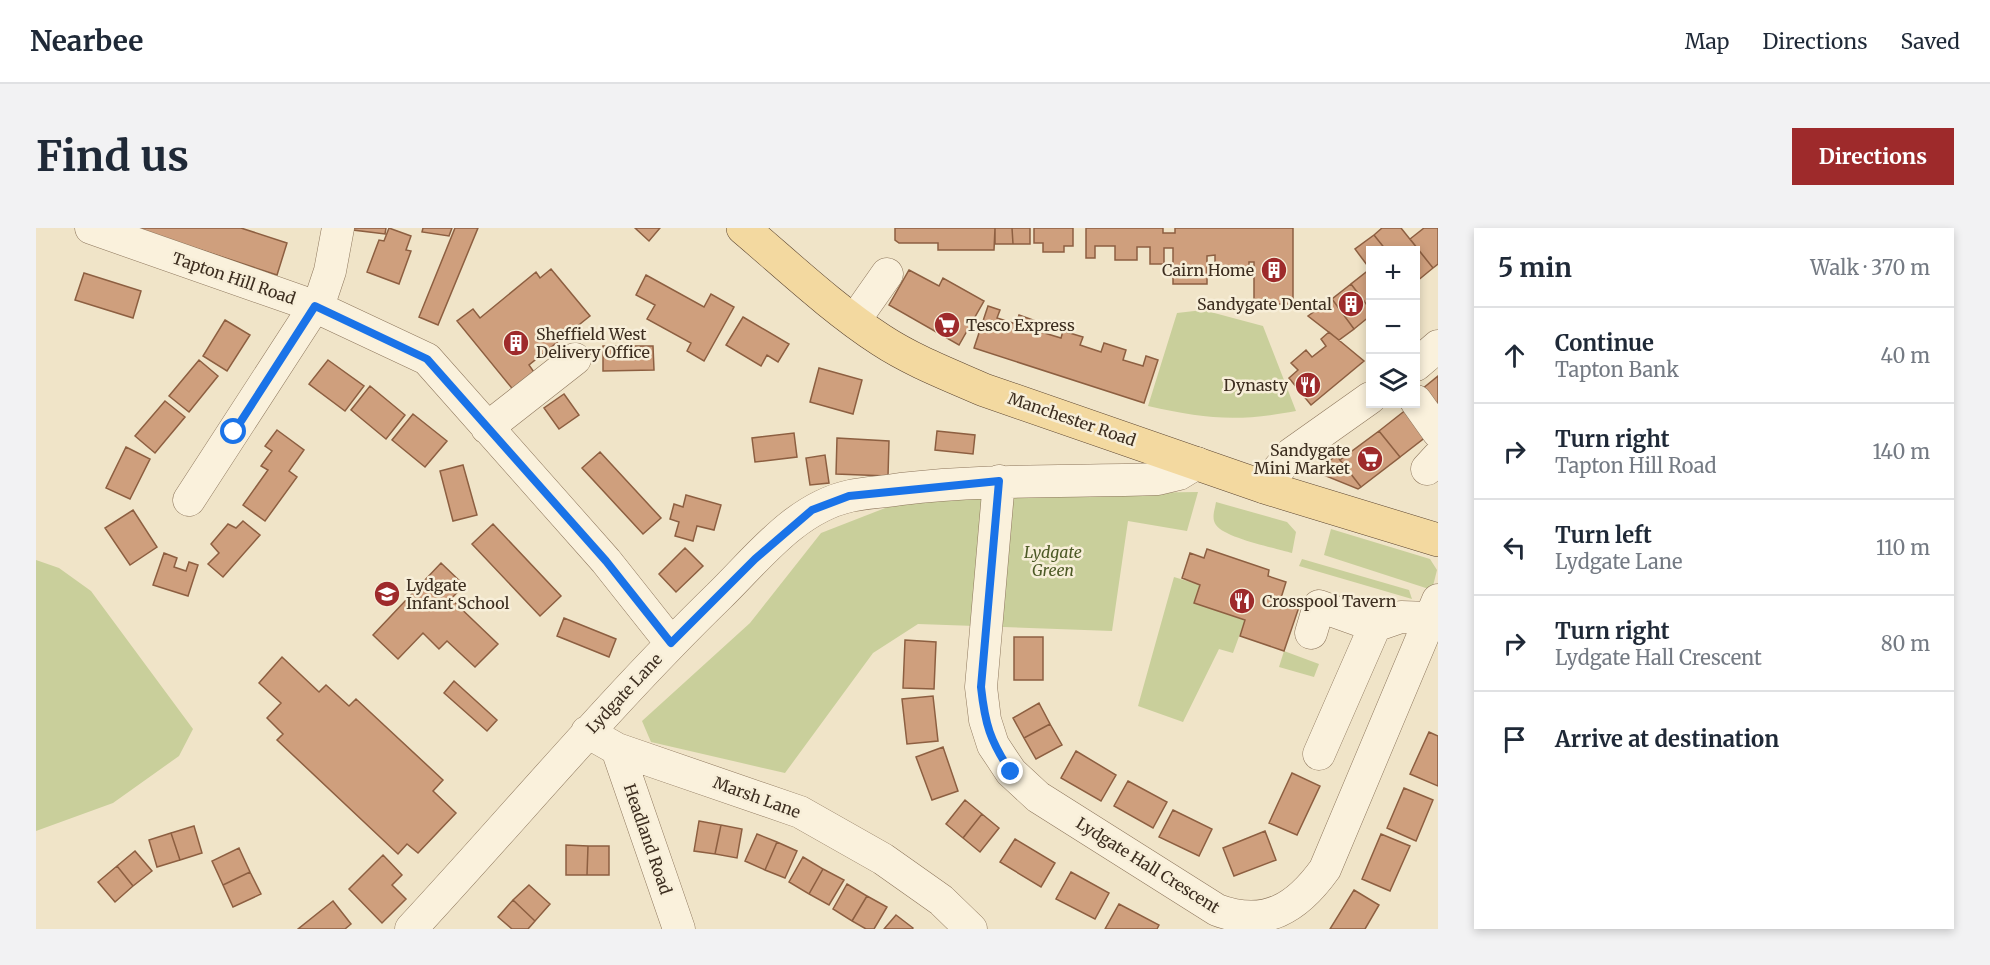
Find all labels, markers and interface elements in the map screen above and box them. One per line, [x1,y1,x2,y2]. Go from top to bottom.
text: Nearbee [30,23,143,59]
text: Map [1685,28,1729,55]
text: Directions [1762,28,1867,55]
text: Saved [1900,28,1960,55]
button: Directions [1792,128,1954,185]
text: Find us [36,130,189,182]
map controls [1366,246,1420,408]
button: + [1366,246,1420,300]
street label: Tapton Hill Road [170,248,299,309]
text: 5 min [1498,251,1572,284]
building icon: Cairn Home [1259,255,1289,285]
text: Walk · 370 m [1810,255,1930,280]
place label: Cairn Home [1162,260,1254,280]
building icon: Sandygate Dental [1336,289,1366,319]
place label: Sandygate Dental [1197,294,1332,314]
button: − [1366,300,1420,354]
supermarket icon: Tesco Express [932,310,962,340]
place label: Tesco Express [966,315,1075,335]
place label: Sheffield West Delivery Office [536,324,650,362]
building icon: Sheffield West Delivery Office [501,328,531,358]
text: Continue [1555,329,1654,357]
icon: ahead [1498,339,1531,372]
text: 40 m [1880,343,1930,368]
button: layers [1366,354,1420,408]
text: Tapton Bank [1555,357,1679,382]
restaurant icon: Dynasty [1293,370,1323,400]
place label: Dynasty [1224,375,1289,395]
street label: Manchester Road [1005,388,1139,450]
route start [220,418,246,444]
text: Turn right [1555,425,1669,453]
icon: right [1498,435,1531,468]
text: 140 m [1873,439,1930,464]
place label: Sandygate Mini Market [1254,440,1351,478]
supermarket icon: Sandygate Mini Market [1355,444,1385,474]
text: Tapton Hill Road [1555,453,1717,478]
text: Turn left [1555,521,1652,549]
icon: left [1498,531,1531,564]
text: 110 m [1876,535,1930,560]
park label: Lydgate Green [1024,542,1082,580]
text: Lydgate Lane [1555,549,1682,574]
place label: Lydgate Infant School [406,575,509,613]
school or university icon: Lydgate Infant School [372,579,402,609]
restaurant icon: Crosspool Tavern [1227,586,1257,616]
place label: Crosspool Tavern [1262,591,1397,611]
text: Turn right [1555,617,1669,645]
icon: right [1498,627,1531,660]
text: 80 m [1881,631,1930,656]
text: Lydgate Hall Crescent [1555,645,1762,670]
street label: Lydgate Lane [582,649,666,737]
icon: arrive [1498,723,1531,756]
text: Arrive at destination [1555,725,1779,753]
route end [997,758,1023,784]
street label: Marsh Lane [711,772,803,822]
street label: Headland Road [620,781,676,897]
street label: Lydgate Hall Crescent [1073,813,1224,918]

